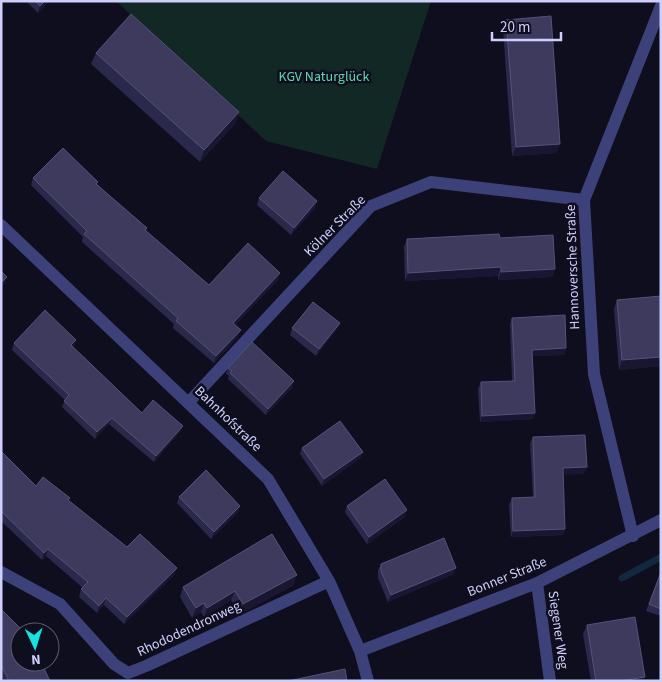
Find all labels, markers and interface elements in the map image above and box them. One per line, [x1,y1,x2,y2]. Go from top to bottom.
scale bar [492,10,561,42]
text: 20 m [500,17,530,38]
park label: KGV Naturglück [279,67,369,87]
street label: Kölner Straße [300,191,370,261]
street label: Hannoversche Straße [561,204,585,330]
street label: Bahnhofstraße [190,382,266,456]
street label: Bonner Straße [464,552,550,602]
street label: Siegener Weg [543,590,573,670]
street label: Rhododendronweg [134,596,244,662]
north arrow [10,622,60,672]
text: N [30,649,41,669]

